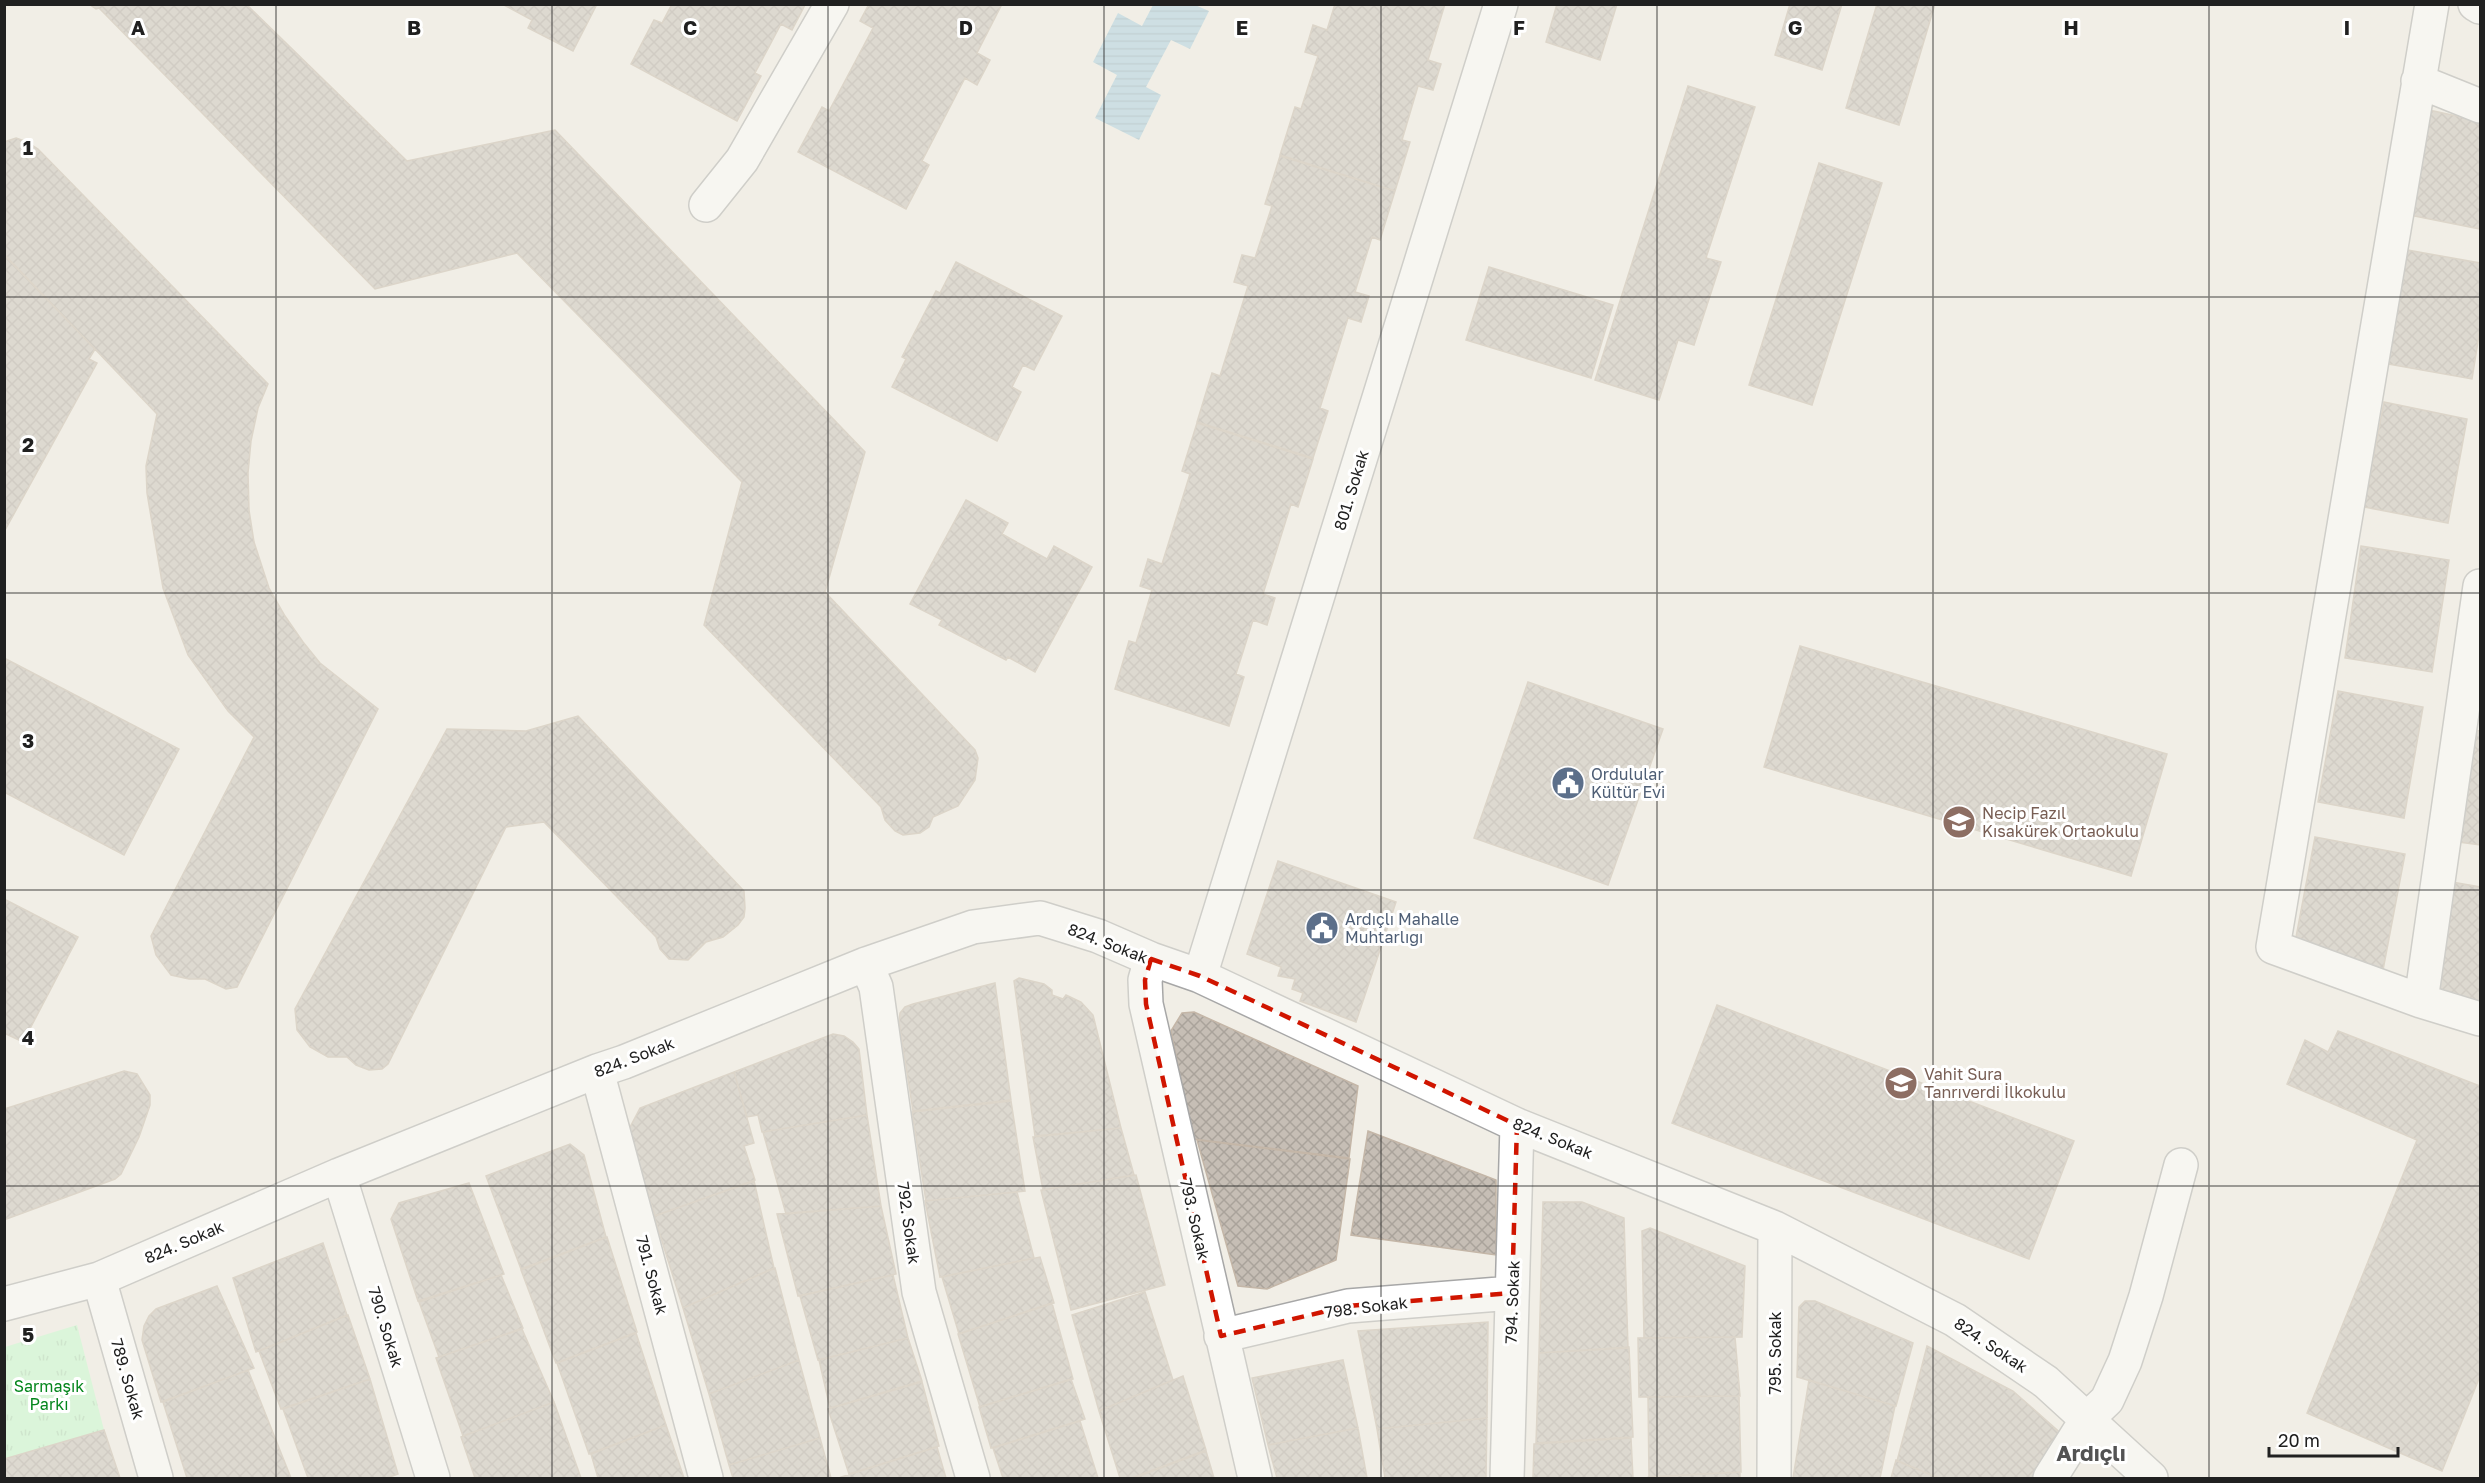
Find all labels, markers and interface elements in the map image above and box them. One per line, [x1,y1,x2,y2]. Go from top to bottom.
text: A [131,15,145,39]
text: B [407,15,421,39]
text: C [683,15,697,39]
text: D [959,15,973,39]
text: E [1236,15,1248,39]
text: F [1513,15,1525,39]
text: G [1788,15,1802,39]
text: H [2063,15,2079,39]
text: I [2344,15,2350,39]
text: 1 [23,135,33,159]
text: 2 [22,432,34,456]
street label: 801. Sokak [1329,447,1373,533]
text: 3 [22,728,34,752]
place label: Ordulular Kültür Evi [1591,764,1665,802]
public building icon: Ordulular Kültür Evi [1550,765,1586,801]
place label: Necip Fazıl Kısakürek Ortaokulu [1982,803,2139,841]
school or university icon: Necip Fazıl Kısakürek Ortaokulu [1941,804,1977,840]
place label: Ardıçlı Mahalle Muhtarlığı [1345,909,1459,947]
public building icon: Ardıçlı Mahalle Muhtarlığı [1304,910,1340,946]
street label: 824. Sokak [1065,919,1151,967]
text: 4 [22,1025,34,1049]
street label: 824. Sokak [591,1033,677,1081]
place label: Vahit Sura Tanrıverdi İlkokulu [1924,1064,2066,1102]
school or university icon: Vahit Sura Tanrıverdi İlkokulu [1883,1065,1919,1101]
street label: 824. Sokak [1510,1113,1596,1163]
street label: 793. Sokak [1176,1176,1214,1262]
street label: 792. Sokak [893,1180,925,1266]
street label: 824. Sokak [141,1216,227,1268]
street label: 791. Sokak [632,1233,672,1317]
street label: 794. Sokak [1501,1260,1523,1344]
street label: 790. Sokak [364,1284,408,1370]
street label: 798. Sokak [1323,1292,1409,1322]
street label: 795. Sokak [1765,1311,1785,1395]
street label: 824. Sokak [1950,1313,2032,1377]
text: 5 [22,1322,34,1346]
street label: 789. Sokak [107,1336,149,1422]
park label: Sarmaşık Parkı [14,1376,84,1414]
scale bar [2269,1420,2398,1458]
text: 20 m [2278,1429,2320,1451]
district label: Ardıçlı [2056,1439,2126,1466]

